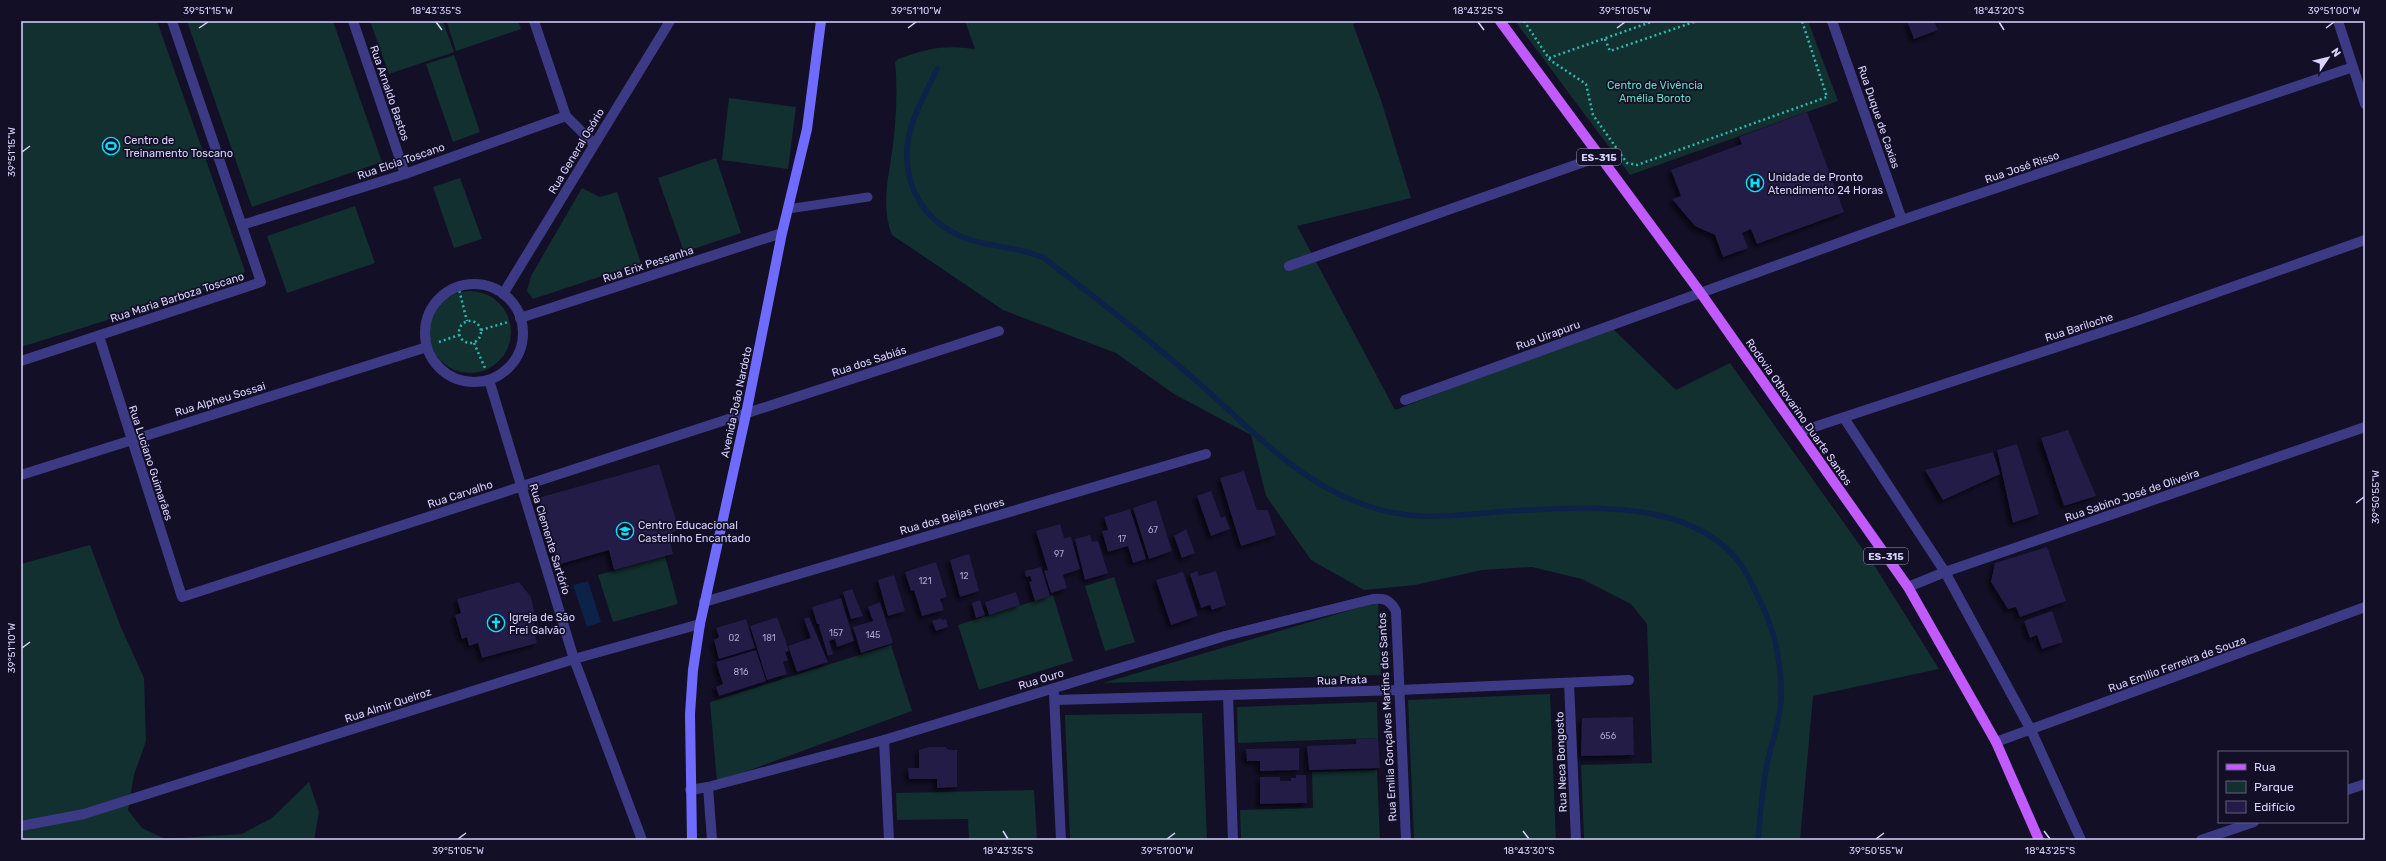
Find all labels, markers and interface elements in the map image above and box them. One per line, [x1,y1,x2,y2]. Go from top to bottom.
text: 39°51'15"W [183,5,233,17]
text: 18°43'35"S [411,5,461,17]
text: 39°51'10"W [891,5,941,17]
text: 18°43'25"S [1453,5,1503,17]
text: 39°51'05"W [1599,5,1651,17]
text: 18°43'20"S [1974,5,2024,17]
text: 39°51'00"W [2308,5,2360,17]
north arrow [2308,38,2348,78]
street label: Rua Arnaldo Bastos [367,44,412,143]
text: N [2328,46,2343,60]
street label: Rua Duque de Caxias [1855,64,1902,171]
park label: Centro de Vivência Amélia Boroto [1607,79,1703,105]
street label: Rua General Osório [546,106,607,196]
text: 39°51'15"W [6,127,18,177]
place label: Centro de Treinamento Toscano [124,134,233,160]
sports icon: Centro de Treinamento Toscano [101,136,121,156]
street label: Rua Elcia Toscano [356,140,447,183]
road number: ES-315 [1577,149,1621,165]
street label: Rua José Risso [1983,149,2061,186]
place label: Unidade de Pronto Atendimento 24 Horas [1768,171,1883,197]
hospital icon: Unidade de Pronto Atendimento 24 Horas [1745,173,1765,193]
street label: Rua Erix Pessanha [601,244,695,285]
street label: Rua Maria Barboza Toscano [109,270,246,325]
street label: Rua Bariloche [2043,310,2115,345]
street label: Rua Uirapuru [1514,318,1582,353]
street label: Rodovia Othovarino Duarte Santos [1743,336,1855,488]
street label: Rua dos Sabiás [830,343,908,380]
street label: Avenida João Nardoto [718,345,755,459]
street label: Rua Alpheu Sossai [173,379,267,419]
street label: Rua Luciano Guimarães [126,404,175,523]
street label: Rua Sabino José de Oliveira [2063,466,2201,525]
text: 39°50'55"W [2370,470,2382,524]
street label: Rua Carvalho [426,478,494,511]
street label: Rua Clemente Sartório [526,482,573,596]
street label: Rua dos Beijas Flores [898,495,1006,538]
place label: Centro Educacional Castelinho Encantado [638,519,750,545]
school or university icon: Centro Educacional Castelinho Encantado [615,521,635,541]
house number: 67 [1148,525,1158,535]
house number: 17 [1118,534,1127,544]
road number: ES-315 [1864,548,1908,564]
house number: 97 [1054,549,1064,559]
house number: 12 [959,571,969,581]
house number: 121 [919,576,932,586]
place label: Igreja de São Frei Galvão [509,611,575,637]
street label: Rua Emilia Gonçalves Martins dos Santos [1376,612,1399,822]
church icon: Igreja de São Frei Galvão [486,613,506,633]
text: 39°51'10"W [6,623,18,673]
house number: 157 [829,628,843,638]
house number: 145 [866,630,880,640]
house number: 02 [729,633,740,643]
house number: 181 [762,633,776,643]
street label: Rua Emilio Ferreira de Souza [2107,634,2248,695]
street label: Rua Ouro [1017,666,1066,693]
house number: 816 [733,667,749,677]
street label: Rua Prata [1317,673,1367,688]
street label: Rua Almir Queiroz [343,685,433,726]
street label: Rua Neca Bongosto [1553,711,1570,813]
house number: 656 [1600,731,1617,741]
legend [2218,751,2348,823]
text: Rua [2254,760,2276,774]
text: Parque [2254,780,2294,794]
text: Edifício [2254,800,2295,814]
text: 39°51'05"W [432,845,484,857]
text: 18°43'35"S [983,845,1033,857]
text: 39°51'00"W [1141,845,1193,857]
text: 18°43'30"S [1504,845,1554,857]
text: 39°50'55"W [1849,845,1903,857]
text: 18°43'25"S [2025,845,2075,857]

